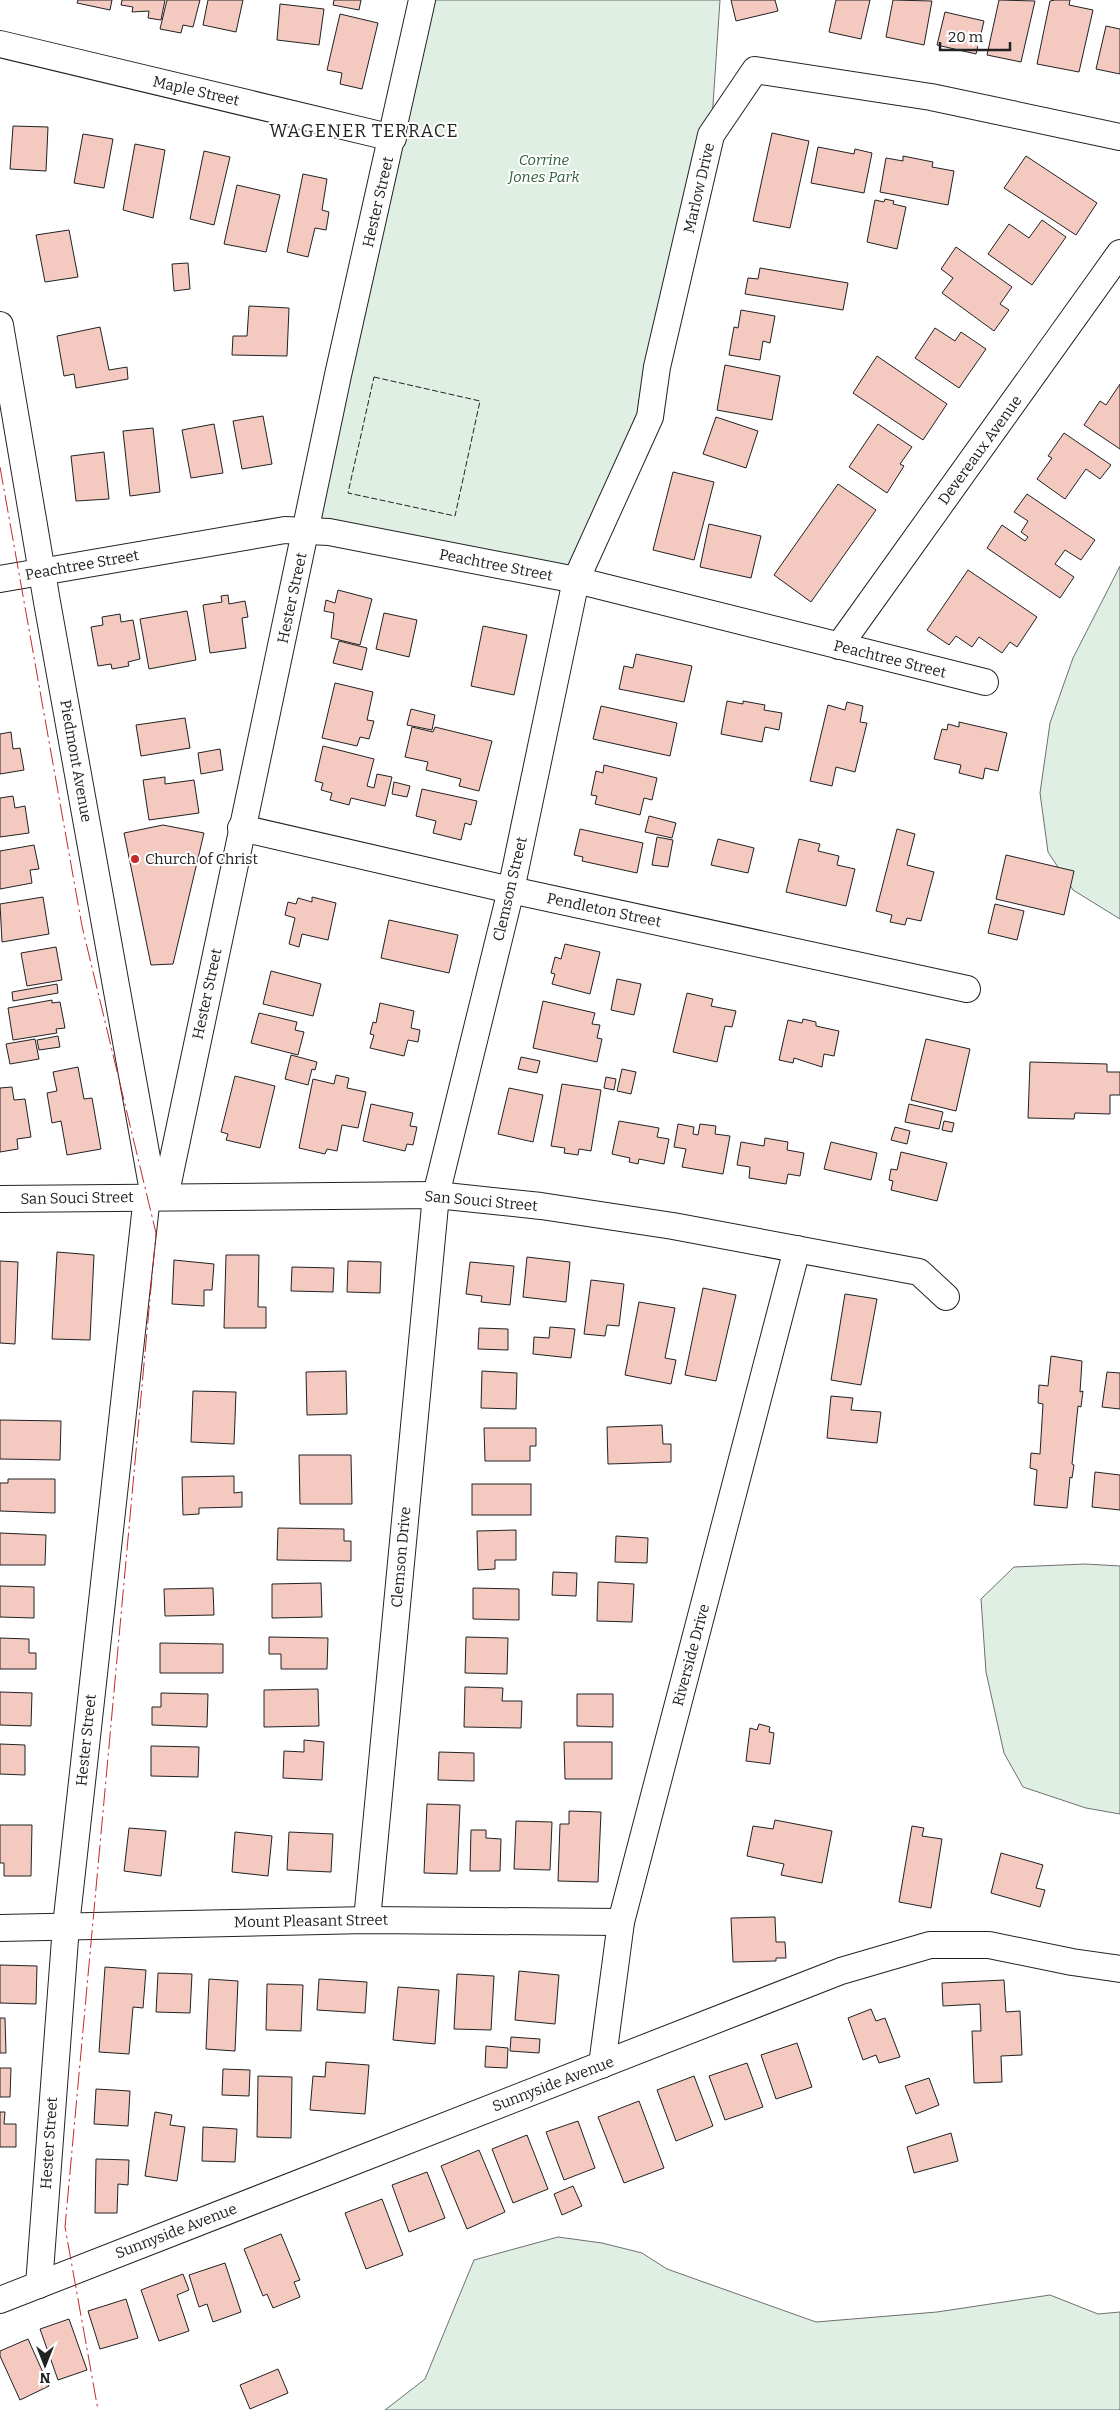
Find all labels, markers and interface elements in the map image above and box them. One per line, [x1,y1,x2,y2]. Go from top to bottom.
scale bar [940,20,1010,52]
text: 20 m [948,28,984,46]
street label: Maple Street [151,72,242,110]
district label: WAGENER TERRACE [269,120,459,142]
street label: Marlow Drive [680,141,718,235]
park label: Corrine Jones Park [506,151,580,186]
street label: Hester Street [359,154,397,249]
street label: Devereaux Avenue [934,392,1026,508]
street label: Peachtree Street [438,545,555,585]
street label: Peachtree Street [24,546,141,584]
street label: Hester Street [274,550,311,645]
street label: Peachtree Street [832,636,949,682]
street label: Piedmont Avenue [56,698,96,824]
street label: Clemson Street [489,834,531,943]
place label: Church of Christ [145,850,258,868]
marker: Church of Christ [129,853,141,865]
street label: Pendleton Street [545,889,663,931]
street label: Hester Street [189,946,226,1041]
street label: San Souci Street [424,1187,539,1215]
street label: San Souci Street [20,1188,134,1208]
street label: Clemson Drive [388,1506,414,1608]
street label: Riverside Drive [669,1602,713,1708]
street label: Hester Street [72,1693,100,1787]
street label: Mount Pleasant Street [234,1911,389,1931]
street label: Sunnyside Avenue [490,2053,616,2115]
street label: Hester Street [37,2096,61,2190]
street label: Sunnyside Avenue [113,2200,239,2262]
north arrow [20,2340,70,2390]
text: N [39,2369,50,2386]

